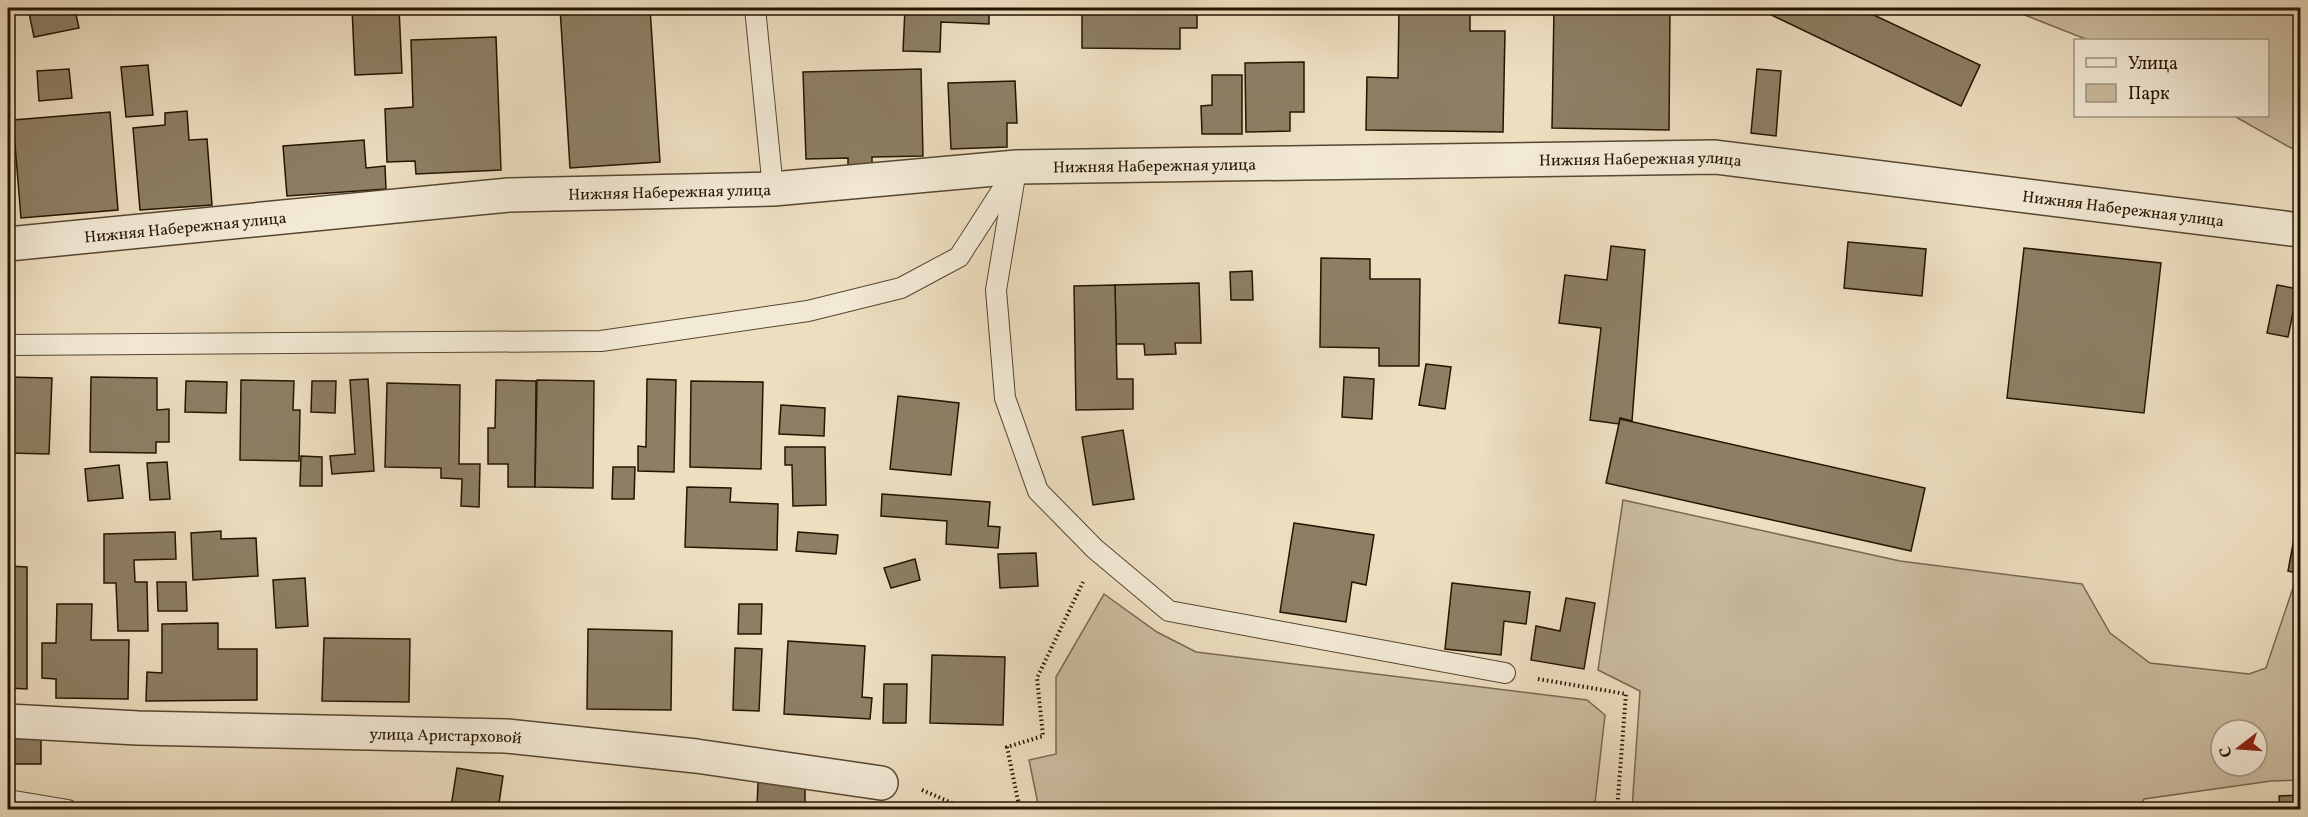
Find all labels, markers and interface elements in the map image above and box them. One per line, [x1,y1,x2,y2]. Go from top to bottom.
legend [2074,39,2269,117]
text: Улица [2128,52,2178,77]
text: Парк [2128,82,2170,107]
street label: Нижняя Набережная улица [1539,148,1743,173]
street label: Нижняя Набережная улица [1053,155,1256,179]
street label: Нижняя Набережная улица [568,180,771,207]
street label: Нижняя Набережная улица [2021,186,2225,233]
street label: Нижняя Набережная улица [83,208,288,249]
north arrow [2209,718,2269,778]
street label: улица Аристарховой [369,724,523,751]
text: С [2215,744,2239,760]

